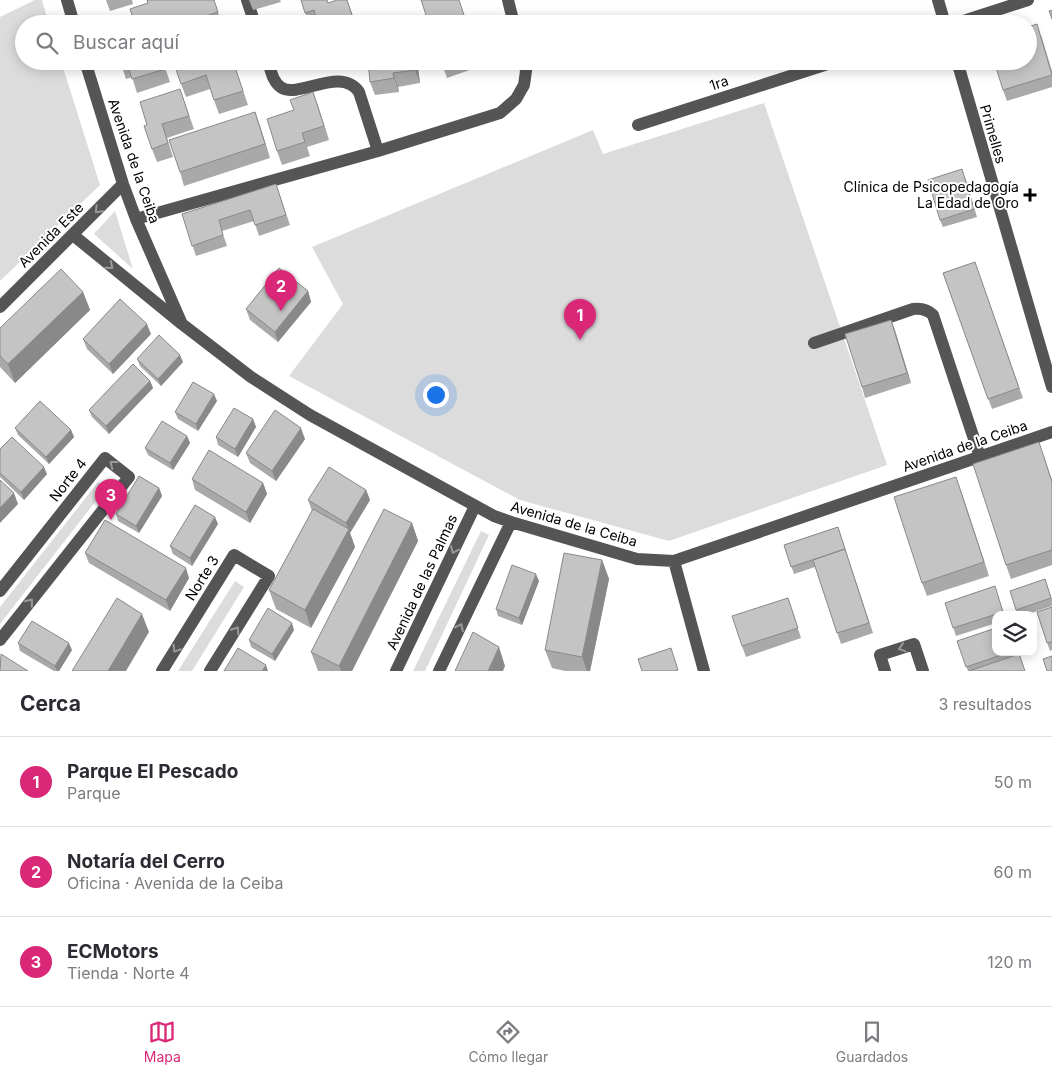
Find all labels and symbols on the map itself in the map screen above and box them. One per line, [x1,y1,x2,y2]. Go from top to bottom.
street label: 1ra [707,72,730,94]
street label: Avenida de la Ceiba [105,96,164,225]
street label: Primelles [977,102,1010,165]
place label: Clínica de Psicopedagogía La Edad de Oro [844,178,1019,211]
marker: Clínica de Psicopedagogía La Edad de Oro [1023,188,1037,202]
street label: Avenida Este [15,199,87,271]
one-way arrow [95,204,104,213]
one-way arrow [105,260,114,269]
pin: 2 [265,270,297,311]
pin: 1 [564,299,596,340]
your location [423,382,449,408]
street label: Avenida de la Ceiba [900,416,1029,475]
street label: Norte 4 [46,455,90,505]
one-way arrow [109,461,119,470]
pin: 3 [95,479,127,520]
street label: Avenida de la Ceiba [509,497,639,550]
street label: Avenida de las Palmas [383,511,460,652]
one-way arrow [449,545,460,554]
street label: Norte 3 [181,552,222,603]
one-way arrow [25,599,33,608]
one-way arrow [454,623,465,632]
one-way arrow [229,626,239,635]
one-way arrow [899,642,907,652]
one-way arrow [172,644,182,653]

